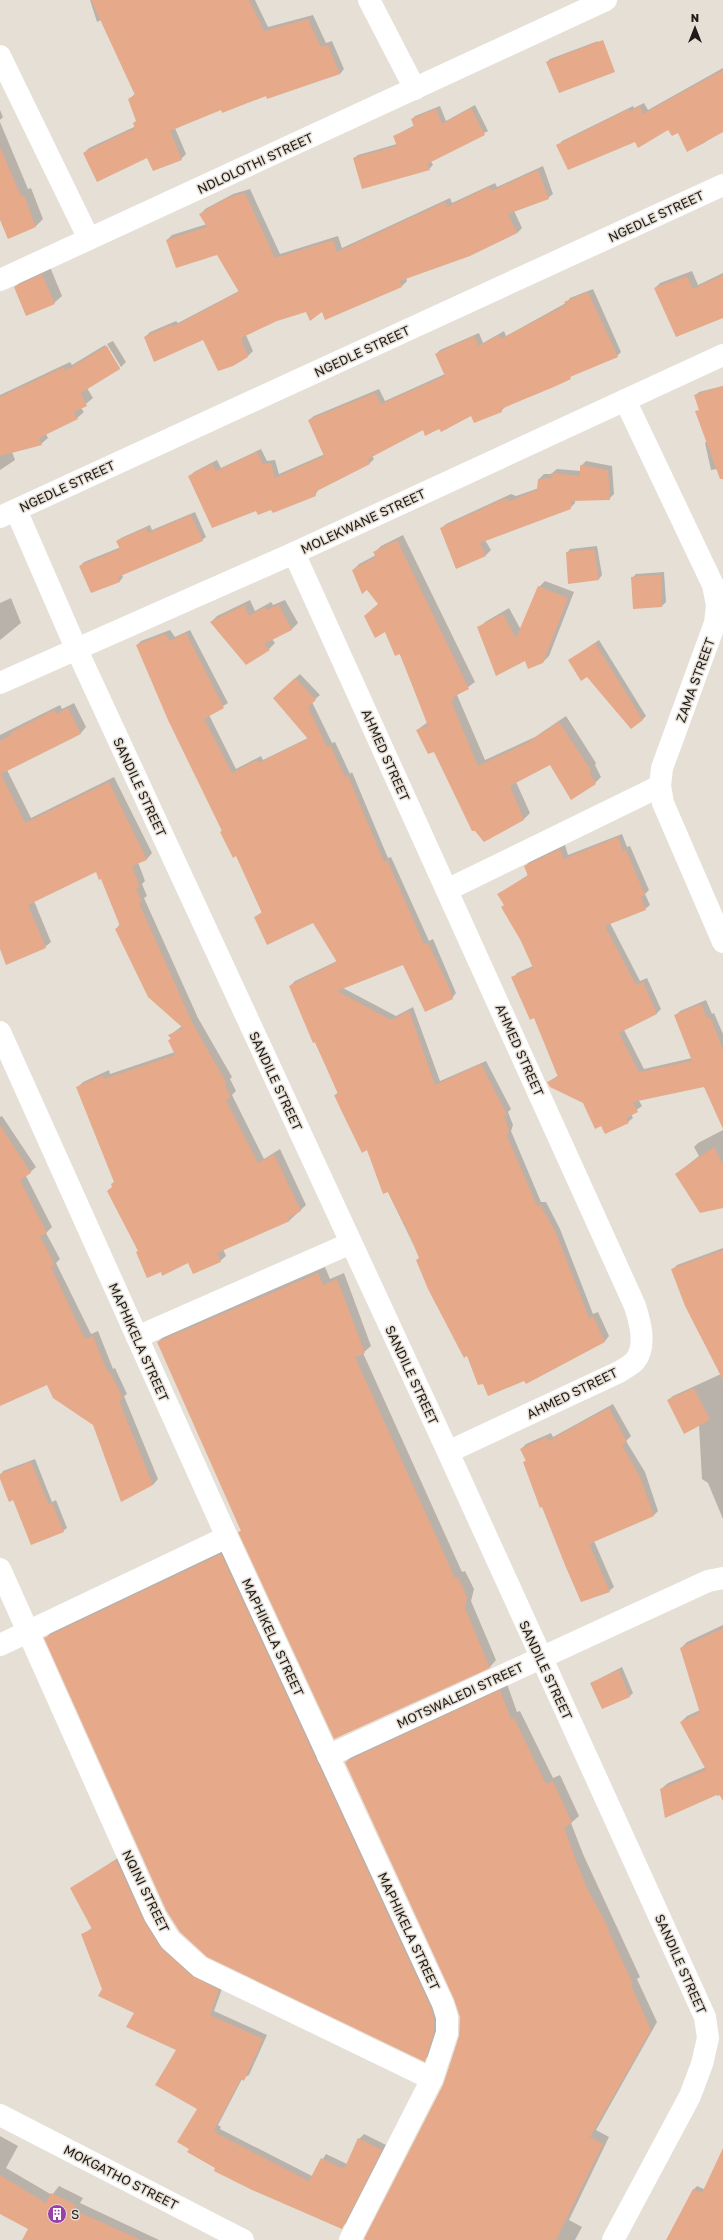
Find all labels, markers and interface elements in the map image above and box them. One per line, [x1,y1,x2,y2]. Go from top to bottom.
north arrow [675,8,715,48]
text: N [691,11,699,24]
street label: NDLOLOTHI STREET [194,129,316,197]
street label: NGEDLE STREET [606,187,706,245]
street label: NGEDLE STREET [312,322,412,380]
street label: NGEDLE STREET [17,457,117,515]
street label: MOLEKWANE STREET [298,485,428,557]
street label: ZAMA STREET [672,636,718,724]
street label: AHMED STREET [359,706,413,804]
street label: SANDILE STREET [110,735,170,839]
street label: AHMED STREET [493,1001,547,1099]
street label: SANDILE STREET [246,1029,306,1133]
street label: MAPHIKELA STREET [106,1280,172,1404]
street label: SANDILE STREET [382,1323,442,1427]
street label: AHMED STREET [524,1364,620,1422]
street label: MAPHIKELA STREET [239,1576,307,1698]
street label: SANDILE STREET [516,1618,576,1722]
street label: MOTSWALEDI STREET [394,1659,526,1731]
street label: NQINI STREET [119,1847,173,1935]
street label: MAPHIKELA STREET [375,1870,443,1992]
street label: SANDILE STREET [652,1912,710,2016]
street label: MOKGATHO STREET [61,2141,181,2213]
building icon: S [46,2203,68,2225]
place label: S [71,2206,79,2222]

